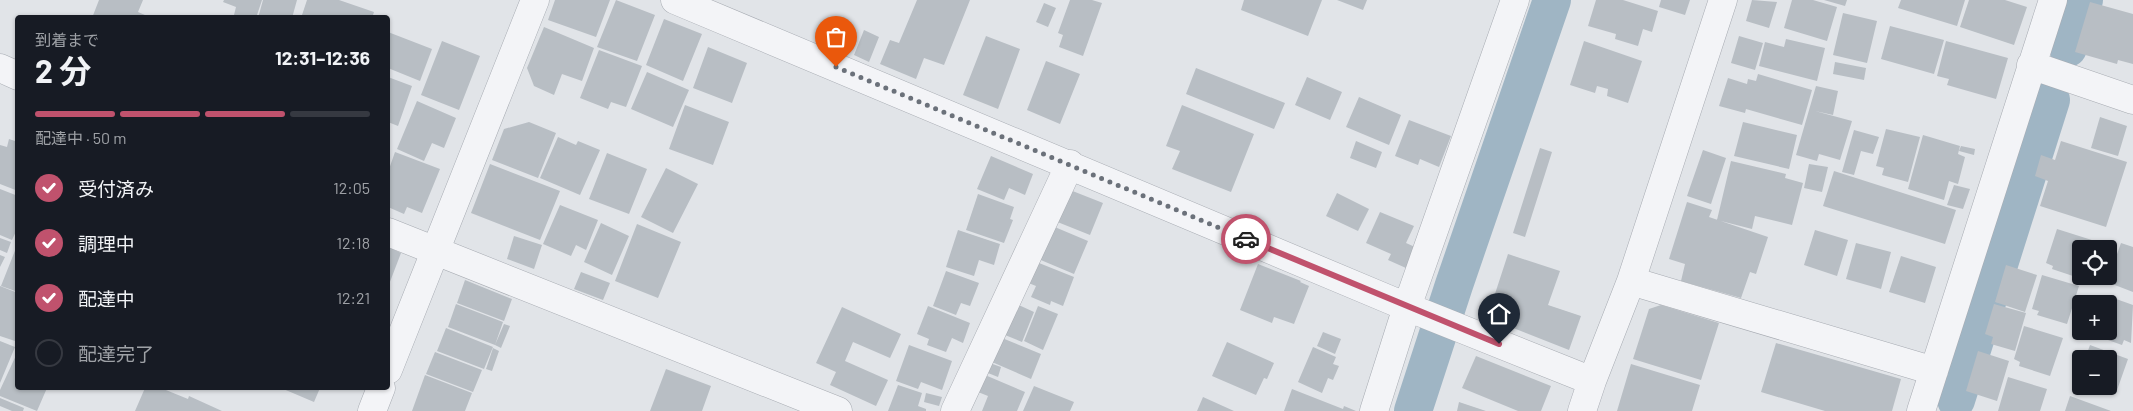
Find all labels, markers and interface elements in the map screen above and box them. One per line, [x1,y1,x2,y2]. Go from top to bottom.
pin [815,16,857,67]
icon: bag [822,23,850,51]
text: 到着まで [35,30,99,49]
text: 12:31–12:36 [275,46,370,69]
text: 2 分 [35,51,91,89]
text: 配達中 · 50 m [35,128,126,147]
icon: check [35,174,63,202]
text: 受付済み [78,177,154,200]
text: 12:05 [333,178,370,197]
courier [1221,214,1271,264]
icon: car [1232,225,1260,253]
icon: check [35,229,63,257]
text: 調理中 [78,232,135,255]
text: 12:18 [336,233,370,252]
map controls [2072,240,2117,395]
button: locate [2072,240,2117,285]
icon: check [35,284,63,312]
text: 配達中 [78,287,135,310]
text: 12:21 [336,288,370,307]
pin [1478,293,1520,344]
button: + [2072,295,2117,340]
icon: home [1485,300,1513,328]
text: 配達完了 [78,342,154,365]
button: − [2072,350,2117,395]

